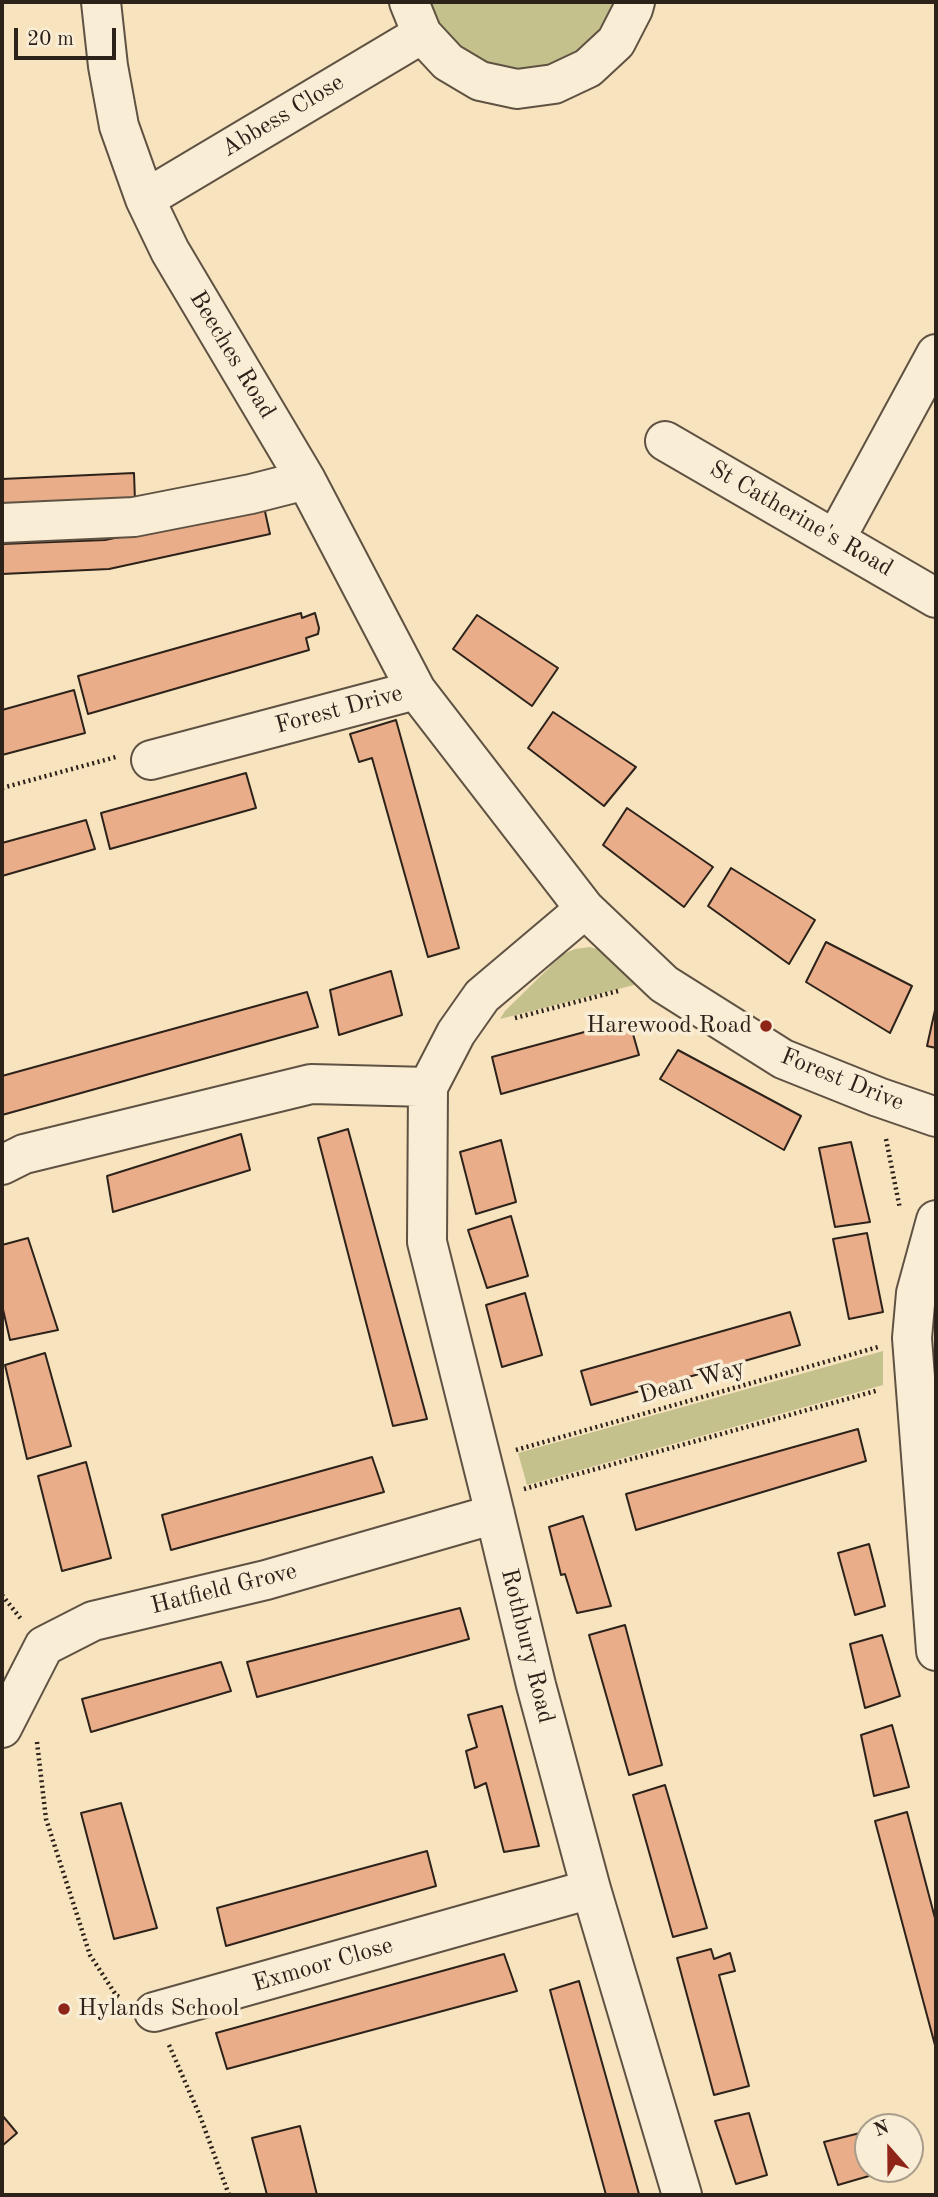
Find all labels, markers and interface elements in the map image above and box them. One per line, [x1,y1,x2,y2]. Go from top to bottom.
scale bar [18,14,119,58]
text: 20 m [27,29,74,50]
street label: Abbess Close [217,68,349,164]
street label: Beeches Road [183,286,281,424]
street label: St Catherine's Road [704,455,898,583]
street label: Forest Drive [272,679,406,741]
place label: Harewood Road [586,1012,752,1040]
marker: Harewood Road [758,1018,774,1034]
street label: Forest Drive [776,1042,908,1118]
street label: Dean Way [636,1353,748,1411]
street label: Hatfield Grove [148,1557,300,1621]
street label: Rothbury Road [494,1566,560,1726]
street label: Exmoor Close [250,1931,396,1999]
place label: Hylands School [78,1995,239,2023]
marker: Hylands School [56,2001,72,2017]
north arrow [854,2113,924,2183]
text: N [872,2118,892,2141]

